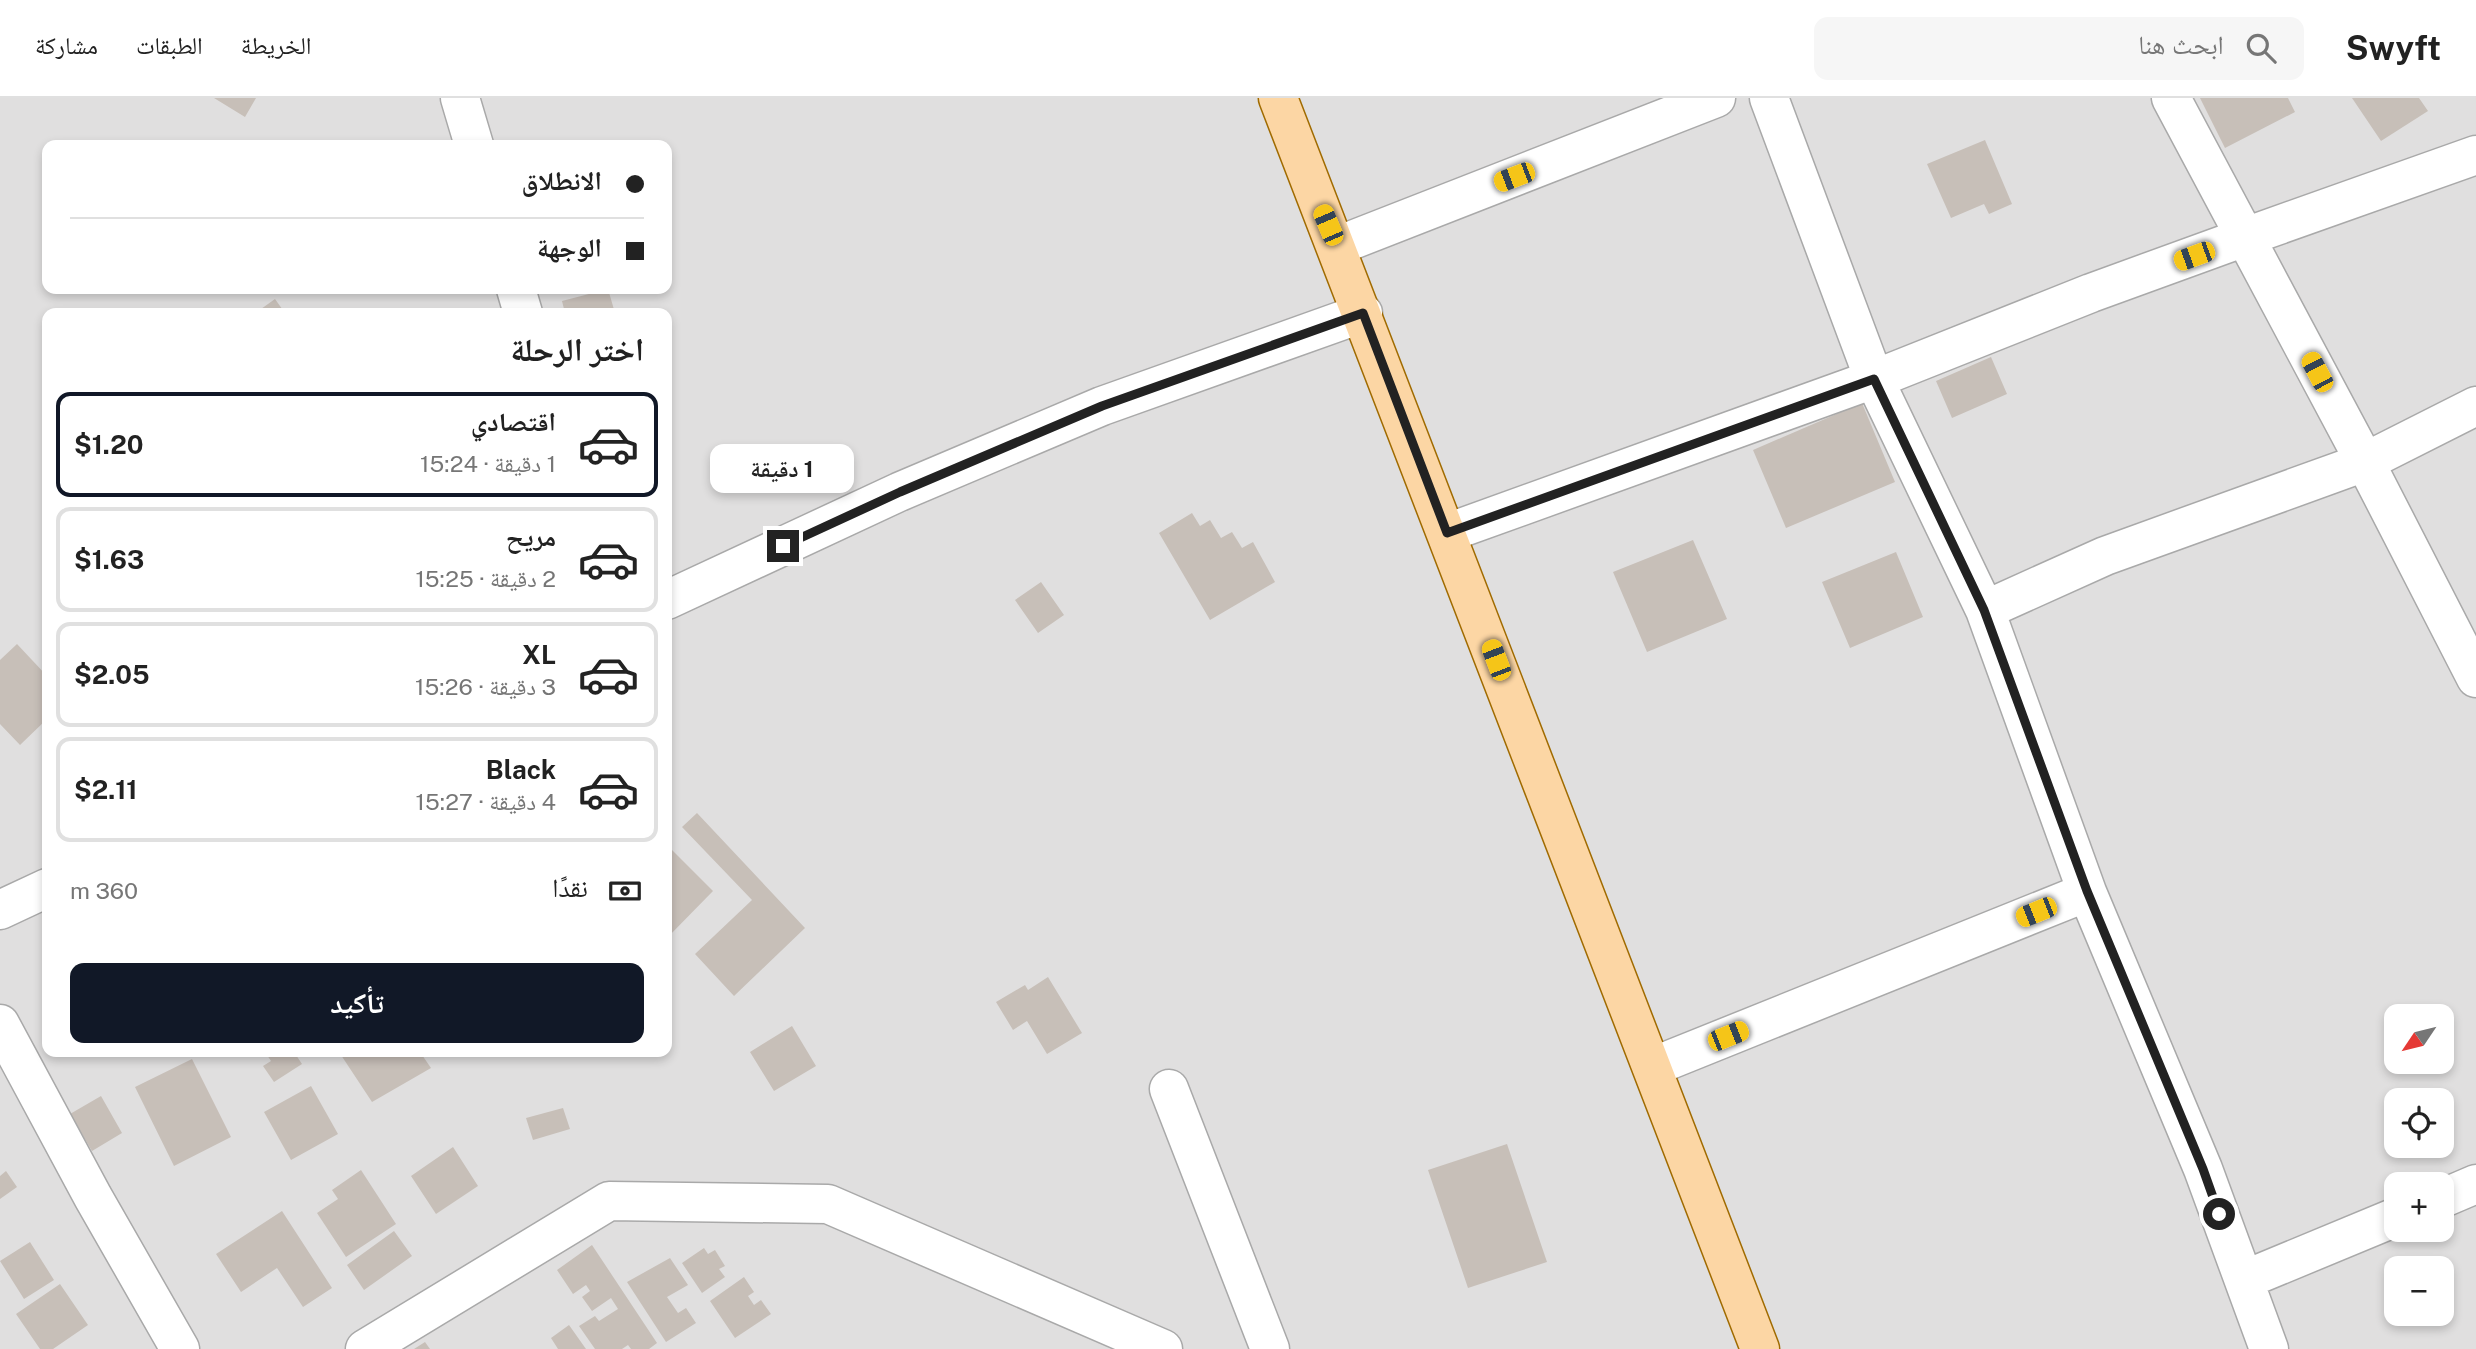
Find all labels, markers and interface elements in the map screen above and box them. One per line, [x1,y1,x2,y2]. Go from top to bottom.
search box [1814,17,2304,80]
text: ابحث هنا [2138,29,2224,60]
icon: search [2242,29,2280,67]
text: Swyft [2346,29,2441,67]
text: مشاركة [35,31,98,59]
text: الطبقات [136,31,203,59]
text: الخريطة [241,31,311,59]
car [1491,160,1538,194]
text: الانطلاق [522,165,602,196]
car [1311,202,1346,248]
text: الوجهة [537,232,602,263]
car [2171,239,2218,273]
text: اختر الرحلة [511,331,644,368]
car [2298,349,2337,395]
text: اقتصادي [471,406,556,437]
icon: car [577,413,640,476]
text: $1.20 [74,429,144,460]
callout: 1 دقيقة [711,444,855,494]
text: 1 دقيقة · 15:24 [420,450,556,477]
text: 1 دقيقة [750,455,814,482]
text: مريح [506,521,556,552]
icon: car [577,528,640,591]
route end [767,530,799,562]
text: $1.63 [74,544,144,575]
text: 2 دقيقة · 15:25 [415,565,556,592]
car [1479,637,1514,683]
text: XL [522,639,556,670]
icon: car [577,643,640,706]
text: $2.05 [74,659,150,690]
text: 3 دقيقة · 15:26 [415,673,556,700]
text: Black [486,754,556,785]
icon: car [577,758,640,821]
text: $2.11 [74,774,137,805]
text: 4 دقيقة · 15:27 [416,788,556,815]
text: نقدًا [552,872,588,903]
icon: cash [606,872,644,910]
text: 360 m [70,877,138,904]
car [2013,894,2060,930]
button: تأكيد [70,963,644,1043]
north arrow [2384,1004,2454,1074]
map controls [2384,1004,2454,1326]
car [1705,1018,1752,1054]
button: locate [2384,1088,2454,1158]
button: + [2384,1172,2454,1242]
route start [2203,1198,2235,1230]
button: − [2384,1256,2454,1326]

